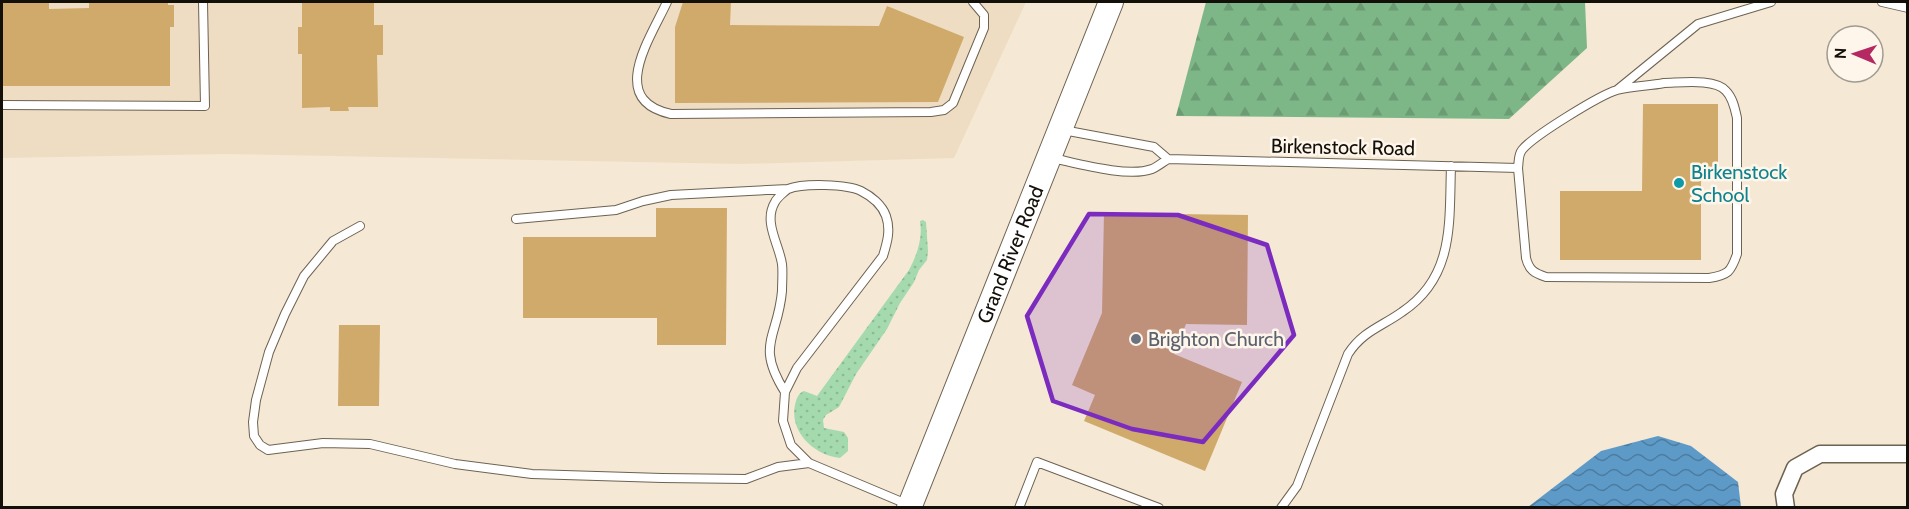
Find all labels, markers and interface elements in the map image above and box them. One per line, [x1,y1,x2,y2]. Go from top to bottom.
north arrow [1825,24,1885,84]
text: N [1831,48,1850,59]
street label: Birkenstock Road [1271,134,1415,160]
place label: Birkenstock School [1691,160,1787,207]
marker: Birkenstock School [1672,176,1686,190]
street label: Grand River Road [972,182,1048,327]
place label: Brighton Church [1148,327,1284,351]
marker: Brighton Church [1129,332,1143,346]

